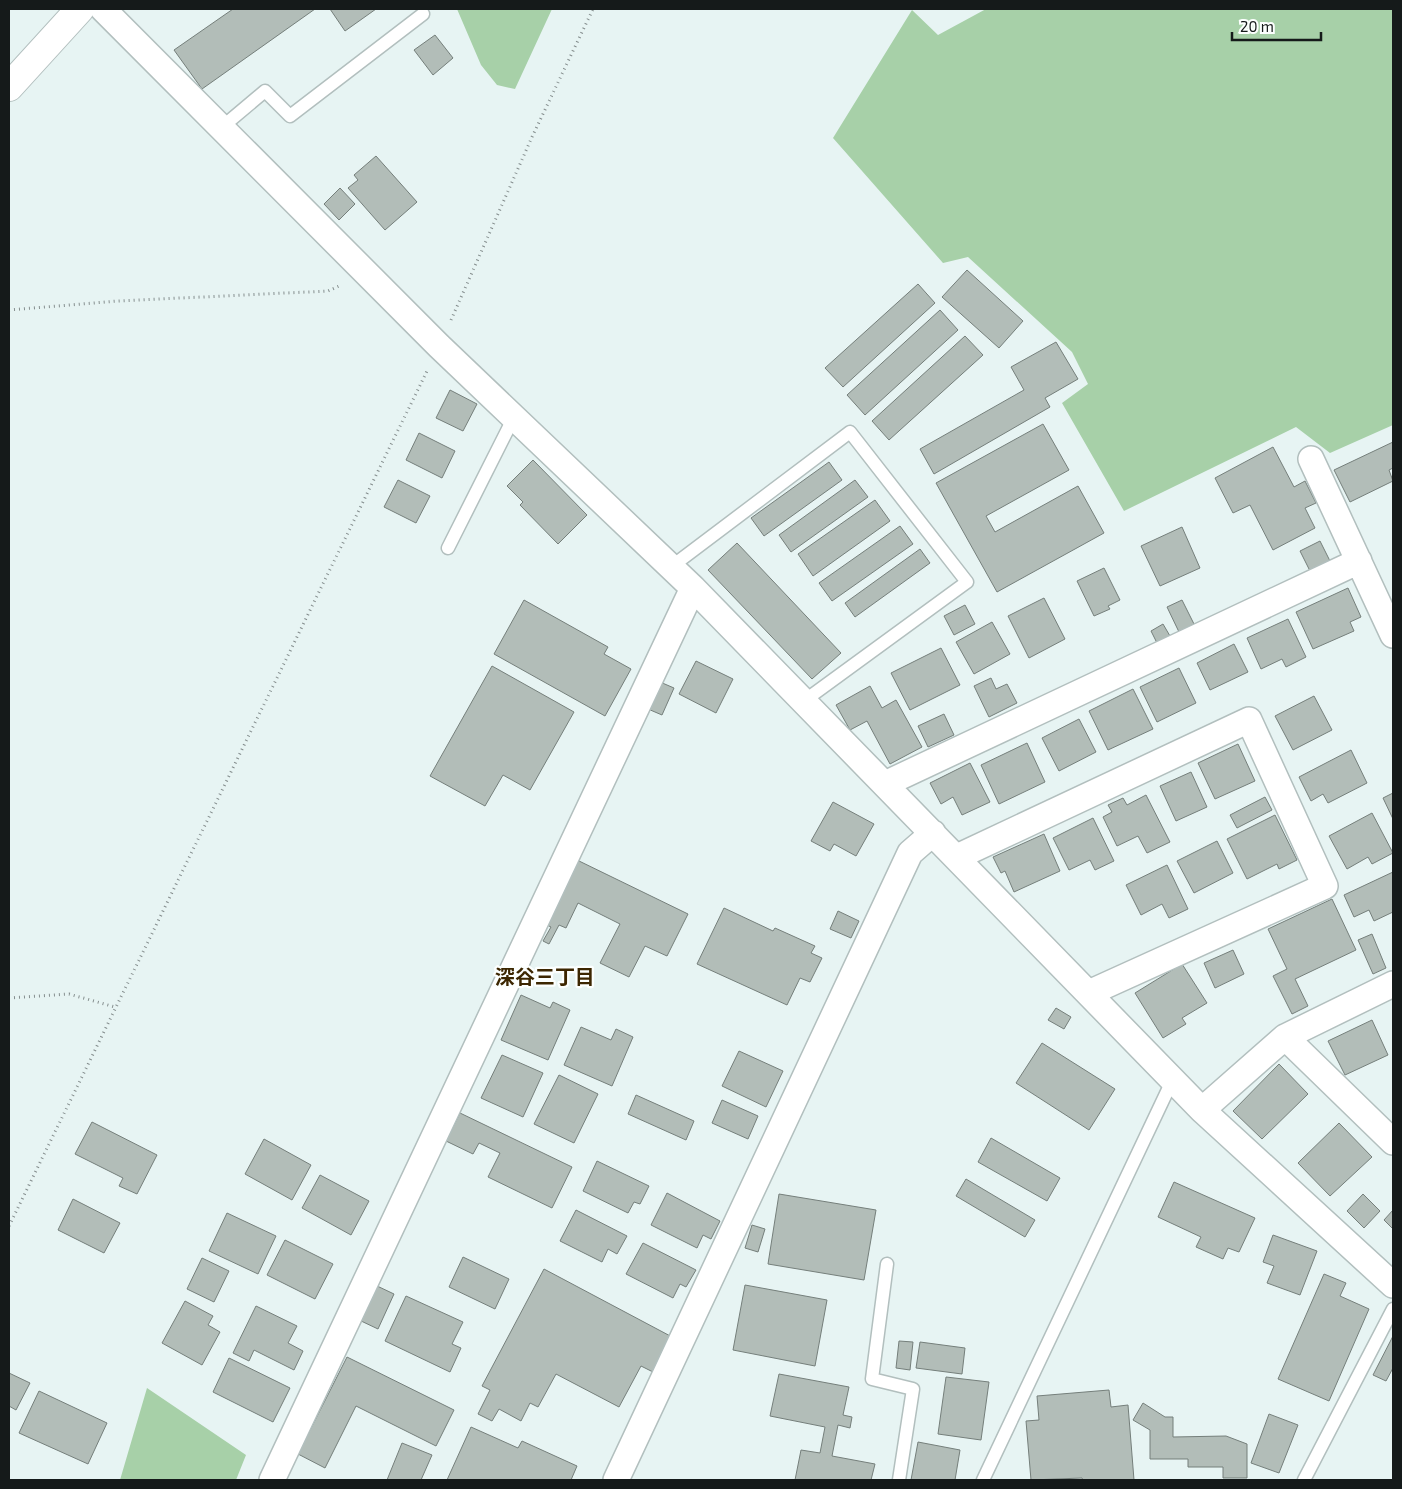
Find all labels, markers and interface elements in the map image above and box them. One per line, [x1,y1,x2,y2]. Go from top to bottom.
scale bar [1232,10,1321,42]
text: 20 m [1240,17,1274,35]
district label: 深谷三丁目 [495,964,595,988]

